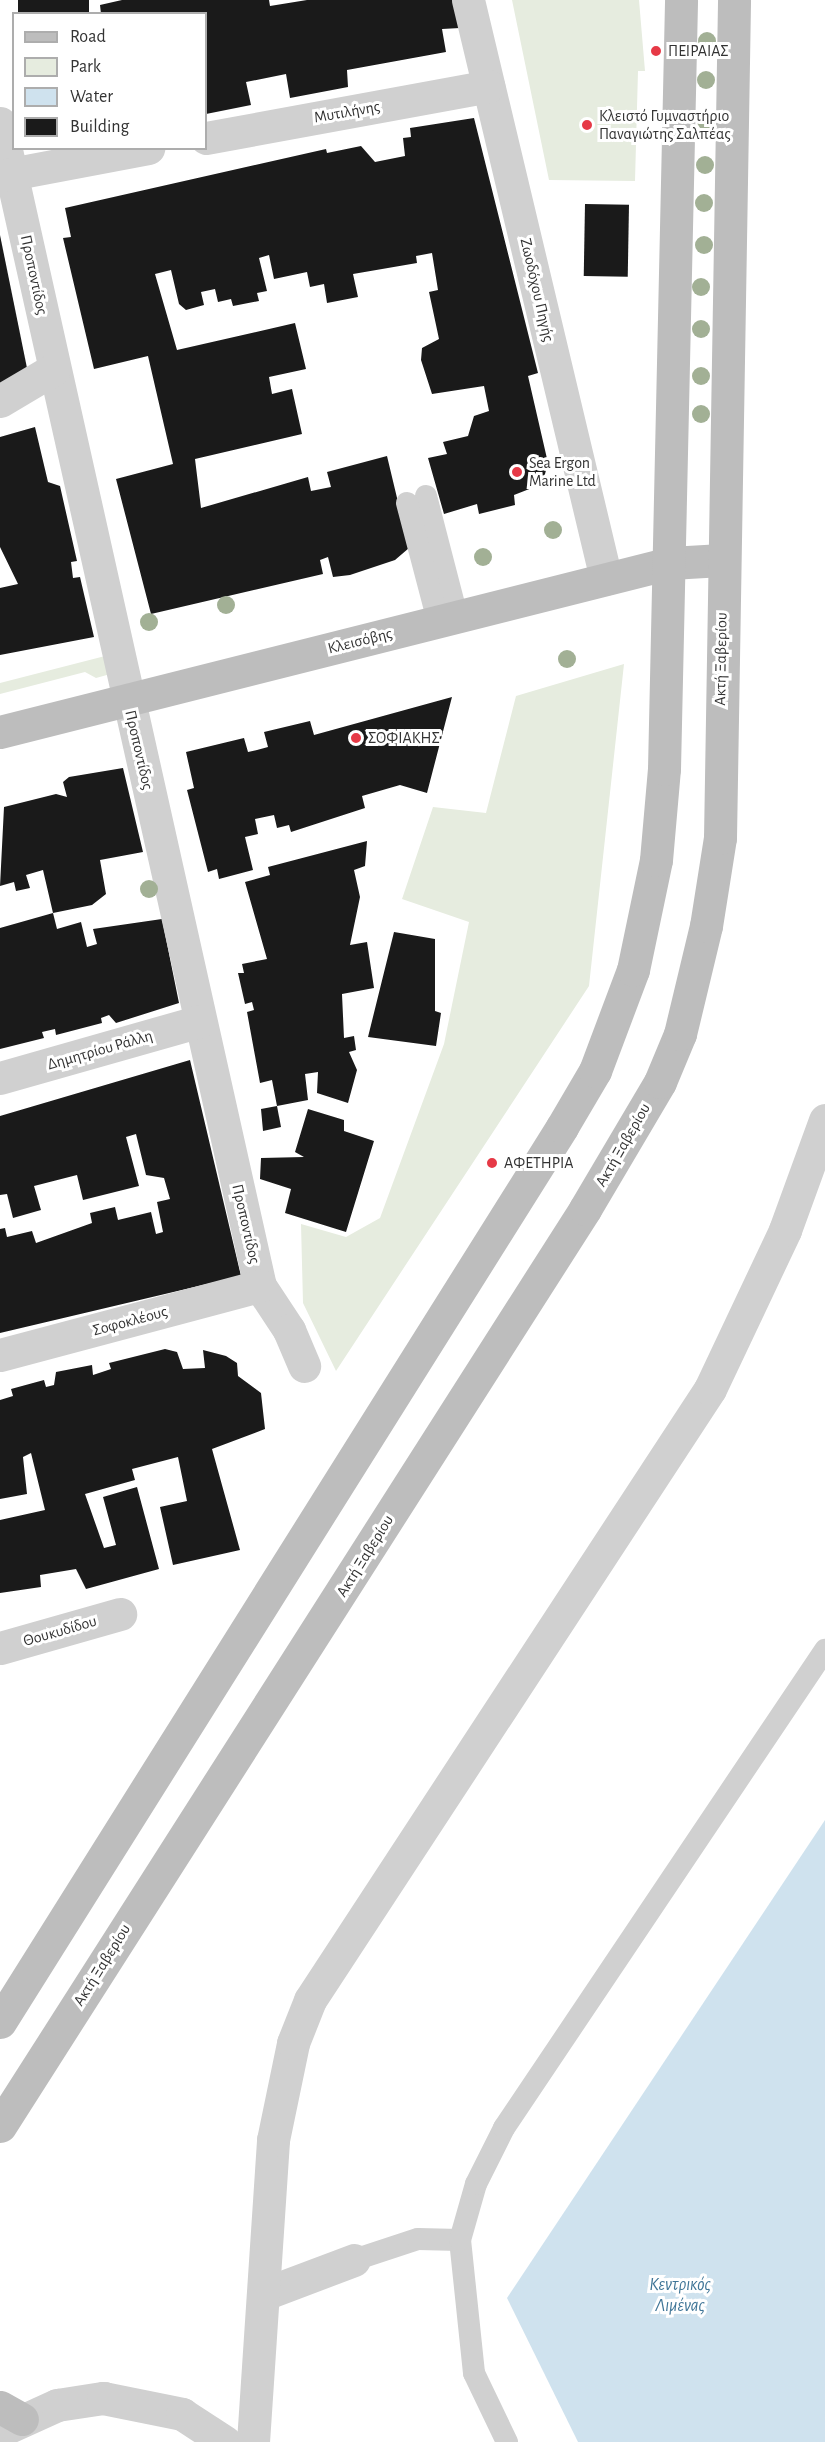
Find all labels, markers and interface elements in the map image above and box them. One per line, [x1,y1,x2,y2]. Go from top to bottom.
legend [12,12,207,150]
text: Road [70,28,106,46]
place label: ΠΕΙΡΑΙΑΣ [668,41,729,61]
marker: ΠΕΙΡΑΙΑΣ [649,44,663,58]
text: Park [70,58,101,76]
text: Water [70,88,113,106]
street label: Μυτιλήνης [313,97,381,127]
place label: Κλειστό Γυμναστήριο Παναγιώτης Σαλπέας [599,106,731,144]
text: Building [70,118,129,136]
marker: Κλειστό Γυμναστήριο Παναγιώτης Σαλπέας [580,118,594,132]
street label: Προποντίδος [16,233,52,317]
street label: Ζωοδόχου Πηγής [516,236,558,344]
place label: Sea Ergon Marine Ltd [529,453,596,491]
marker: Sea Ergon Marine Ltd [510,465,524,479]
street label: Ακτή Ξαβερίου [711,612,731,706]
street label: Κλεισόβης [326,624,394,658]
street label: Προποντίδος [121,708,157,792]
place label: ΣΟΦΙΑΚΗΣ [368,728,440,748]
marker: ΣΟΦΙΑΚΗΣ [349,731,363,745]
street label: Δημητρίου Ράλλη [45,1026,155,1074]
street label: Ακτή Ξαβερίου [591,1100,655,1190]
place label: ΑΦΕΤΗΡΙΑ [504,1153,574,1173]
marker: ΑΦΕΤΗΡΙΑ [485,1156,499,1170]
street label: Προποντίδος [228,1182,264,1266]
street label: Σοφοκλέους [91,1302,169,1340]
street label: Ακτή Ξαβερίου [332,1511,398,1601]
street label: Θουκυδίδου [21,1611,99,1651]
street label: Ακτή Ξαβερίου [69,1920,135,2010]
water label: Κεντρικός Λιμένας [649,2275,711,2318]

